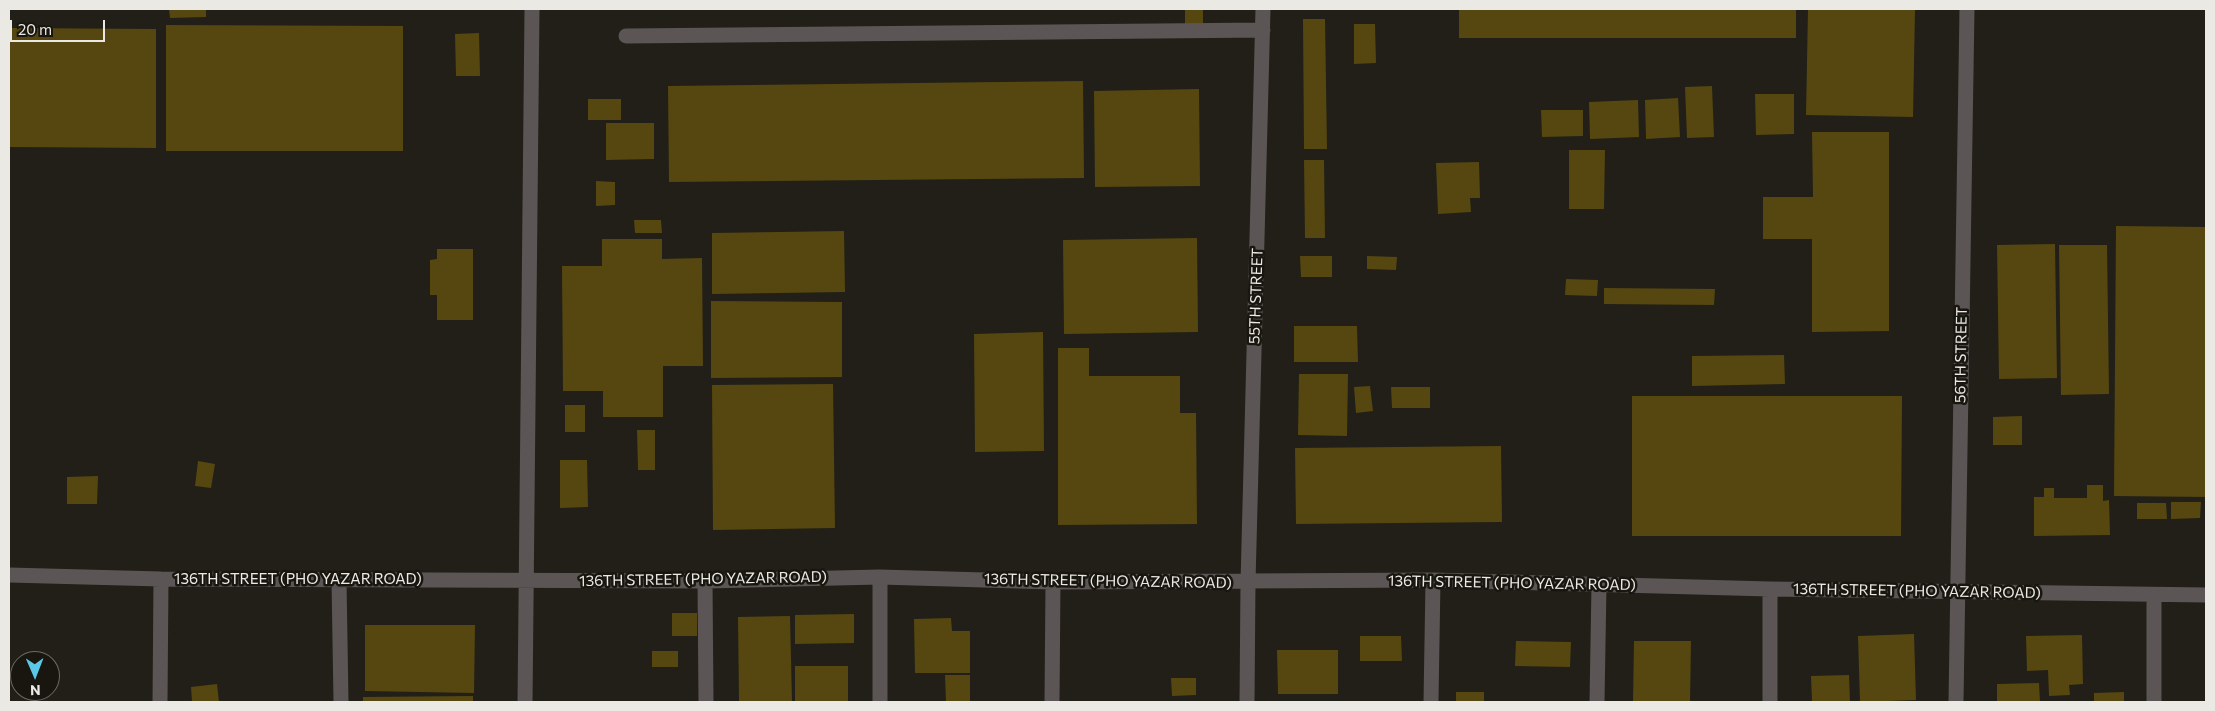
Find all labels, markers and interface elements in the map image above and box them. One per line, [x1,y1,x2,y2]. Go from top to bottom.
scale bar [12,10,108,42]
text: 20 m [18,20,52,38]
street label: 55TH STREET [1245,248,1267,344]
street label: 56TH STREET [1951,307,1971,403]
street label: 136TH STREET (PHO YAZAR ROAD) [579,568,827,590]
street label: 136TH STREET (PHO YAZAR ROAD) [174,570,422,588]
street label: 136TH STREET (PHO YAZAR ROAD) [984,570,1232,592]
street label: 136TH STREET (PHO YAZAR ROAD) [1388,572,1636,594]
street label: 136TH STREET (PHO YAZAR ROAD) [1793,580,2041,602]
north arrow [10,651,60,701]
text: N [30,682,41,699]

